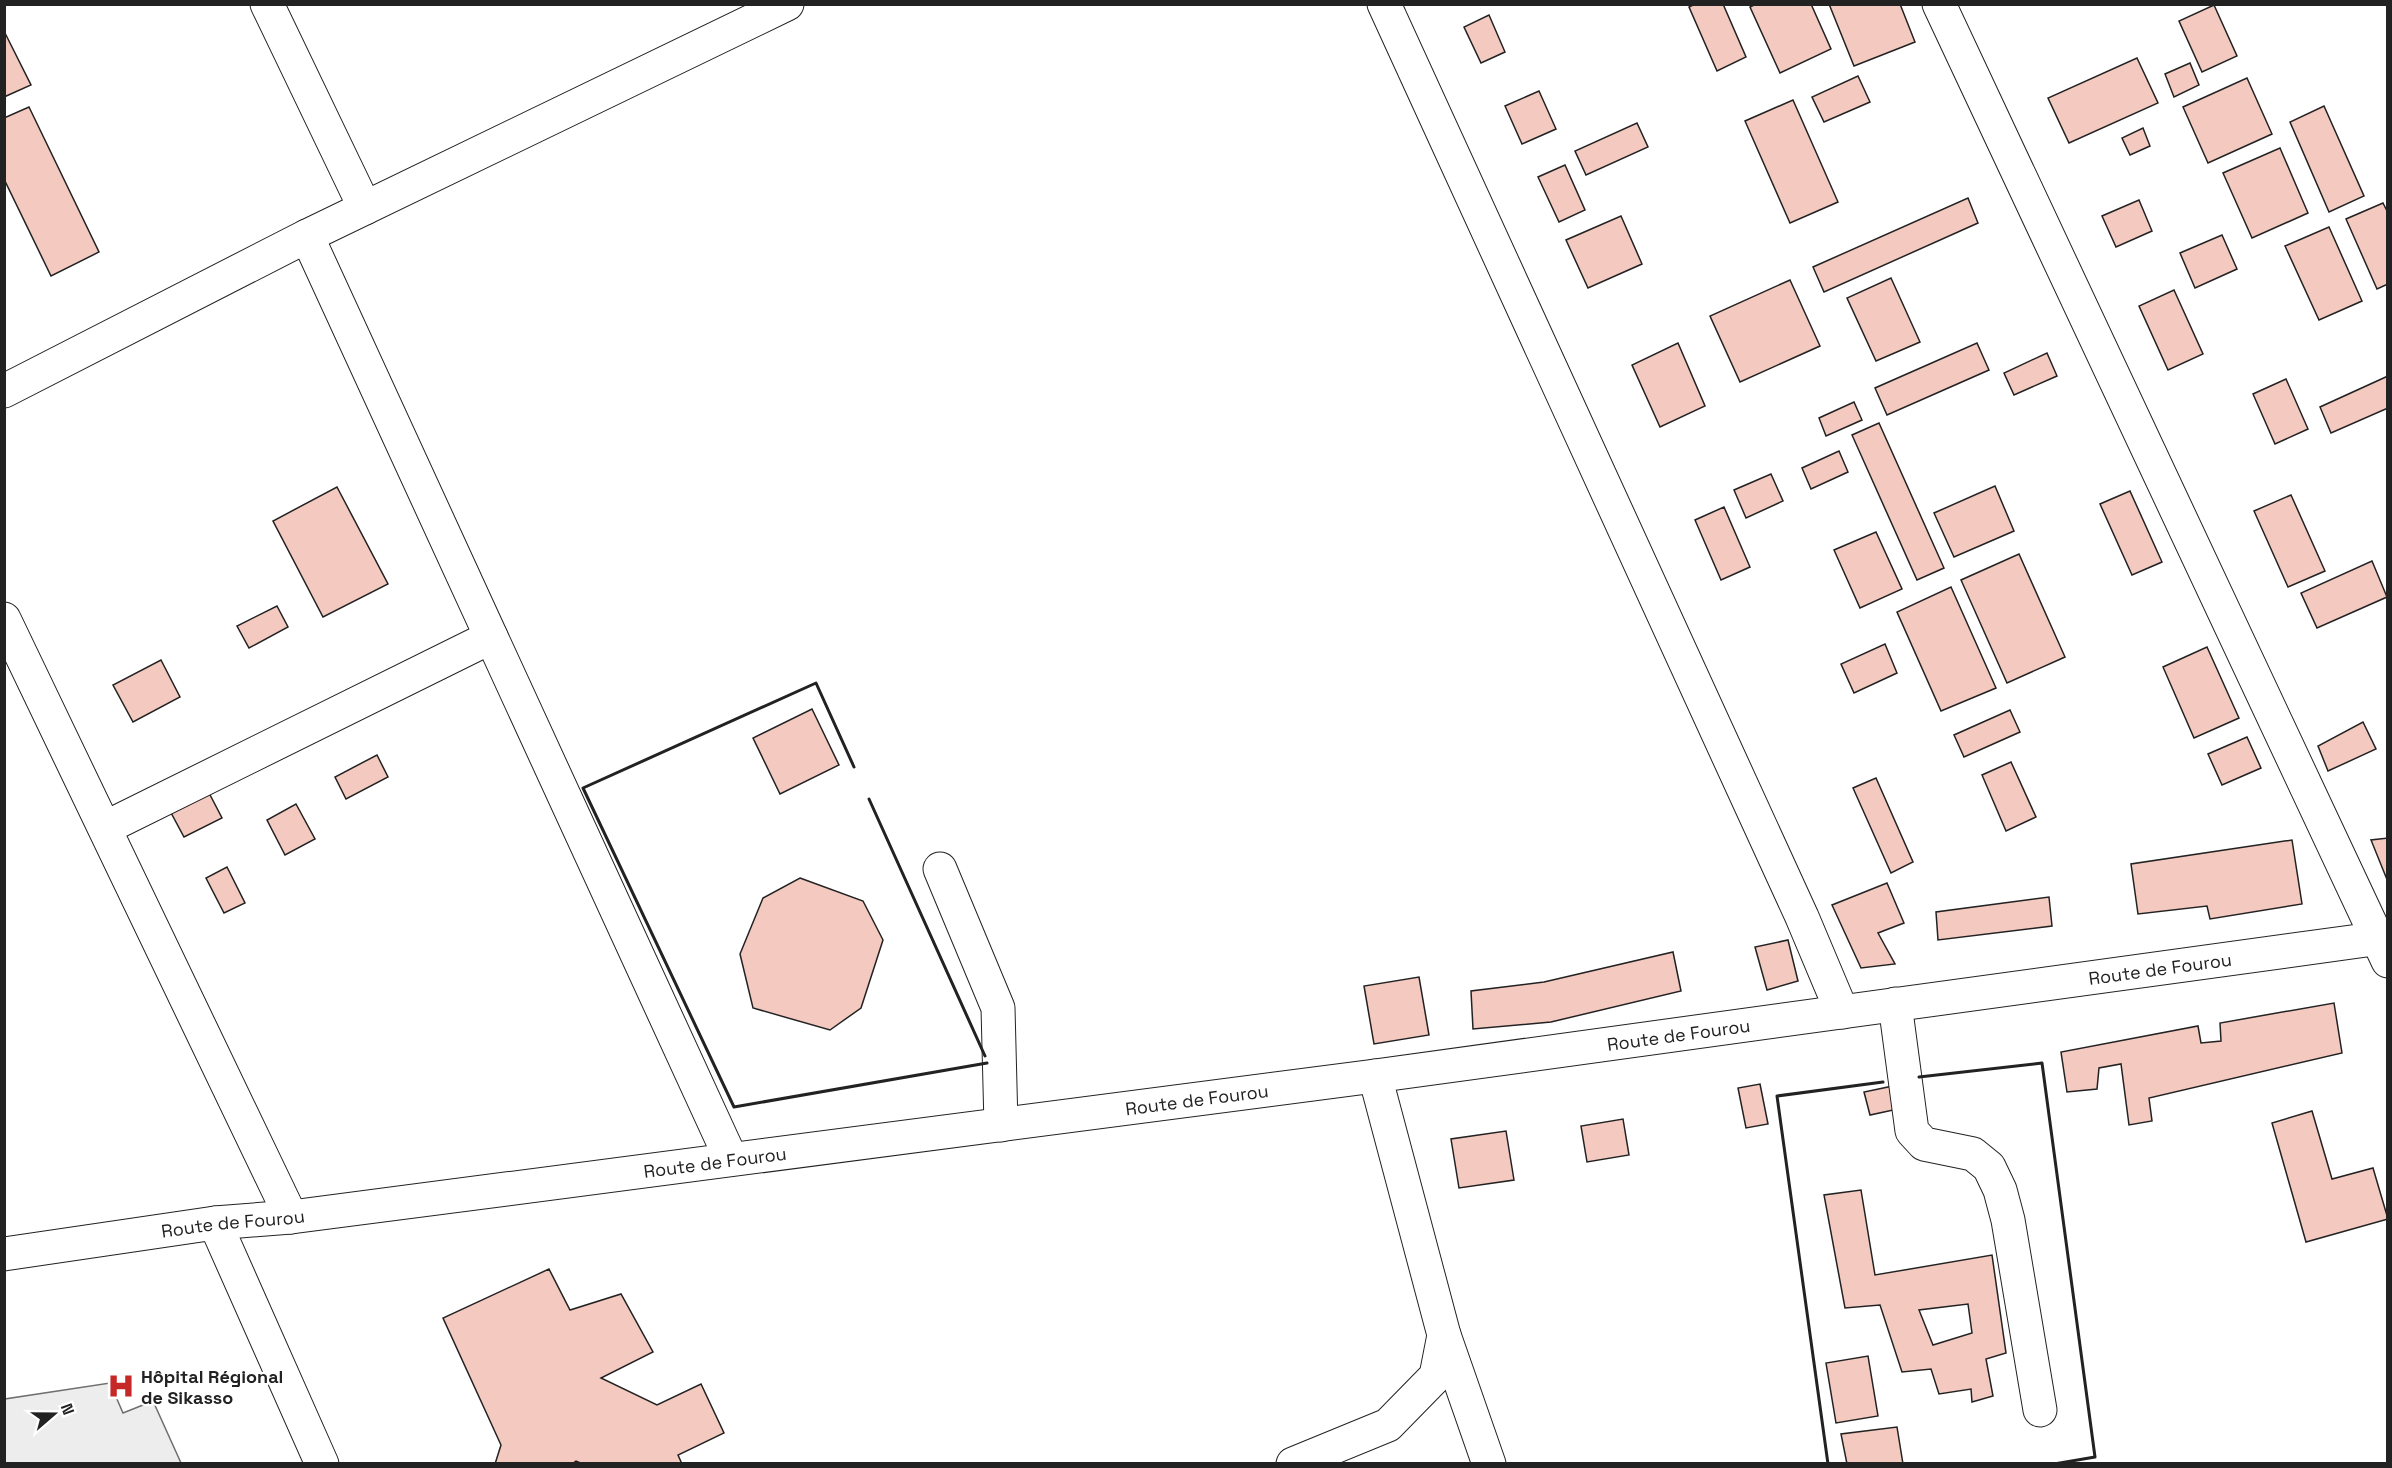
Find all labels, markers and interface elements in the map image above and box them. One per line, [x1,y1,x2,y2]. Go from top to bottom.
street label: Route de Fourou [2087,947,2233,989]
street label: Route de Fourou [1606,1013,1751,1056]
street label: Route de Fourou [1124,1078,1270,1120]
street label: Route de Fourou [642,1141,788,1183]
street label: Route de Fourou [160,1204,306,1242]
place label: Hôpital Régional de Sikasso [141,1365,283,1409]
hospital icon: Hôpital Régional de Sikasso [106,1371,136,1401]
north arrow [24,1384,84,1444]
text: N [56,1400,79,1418]

